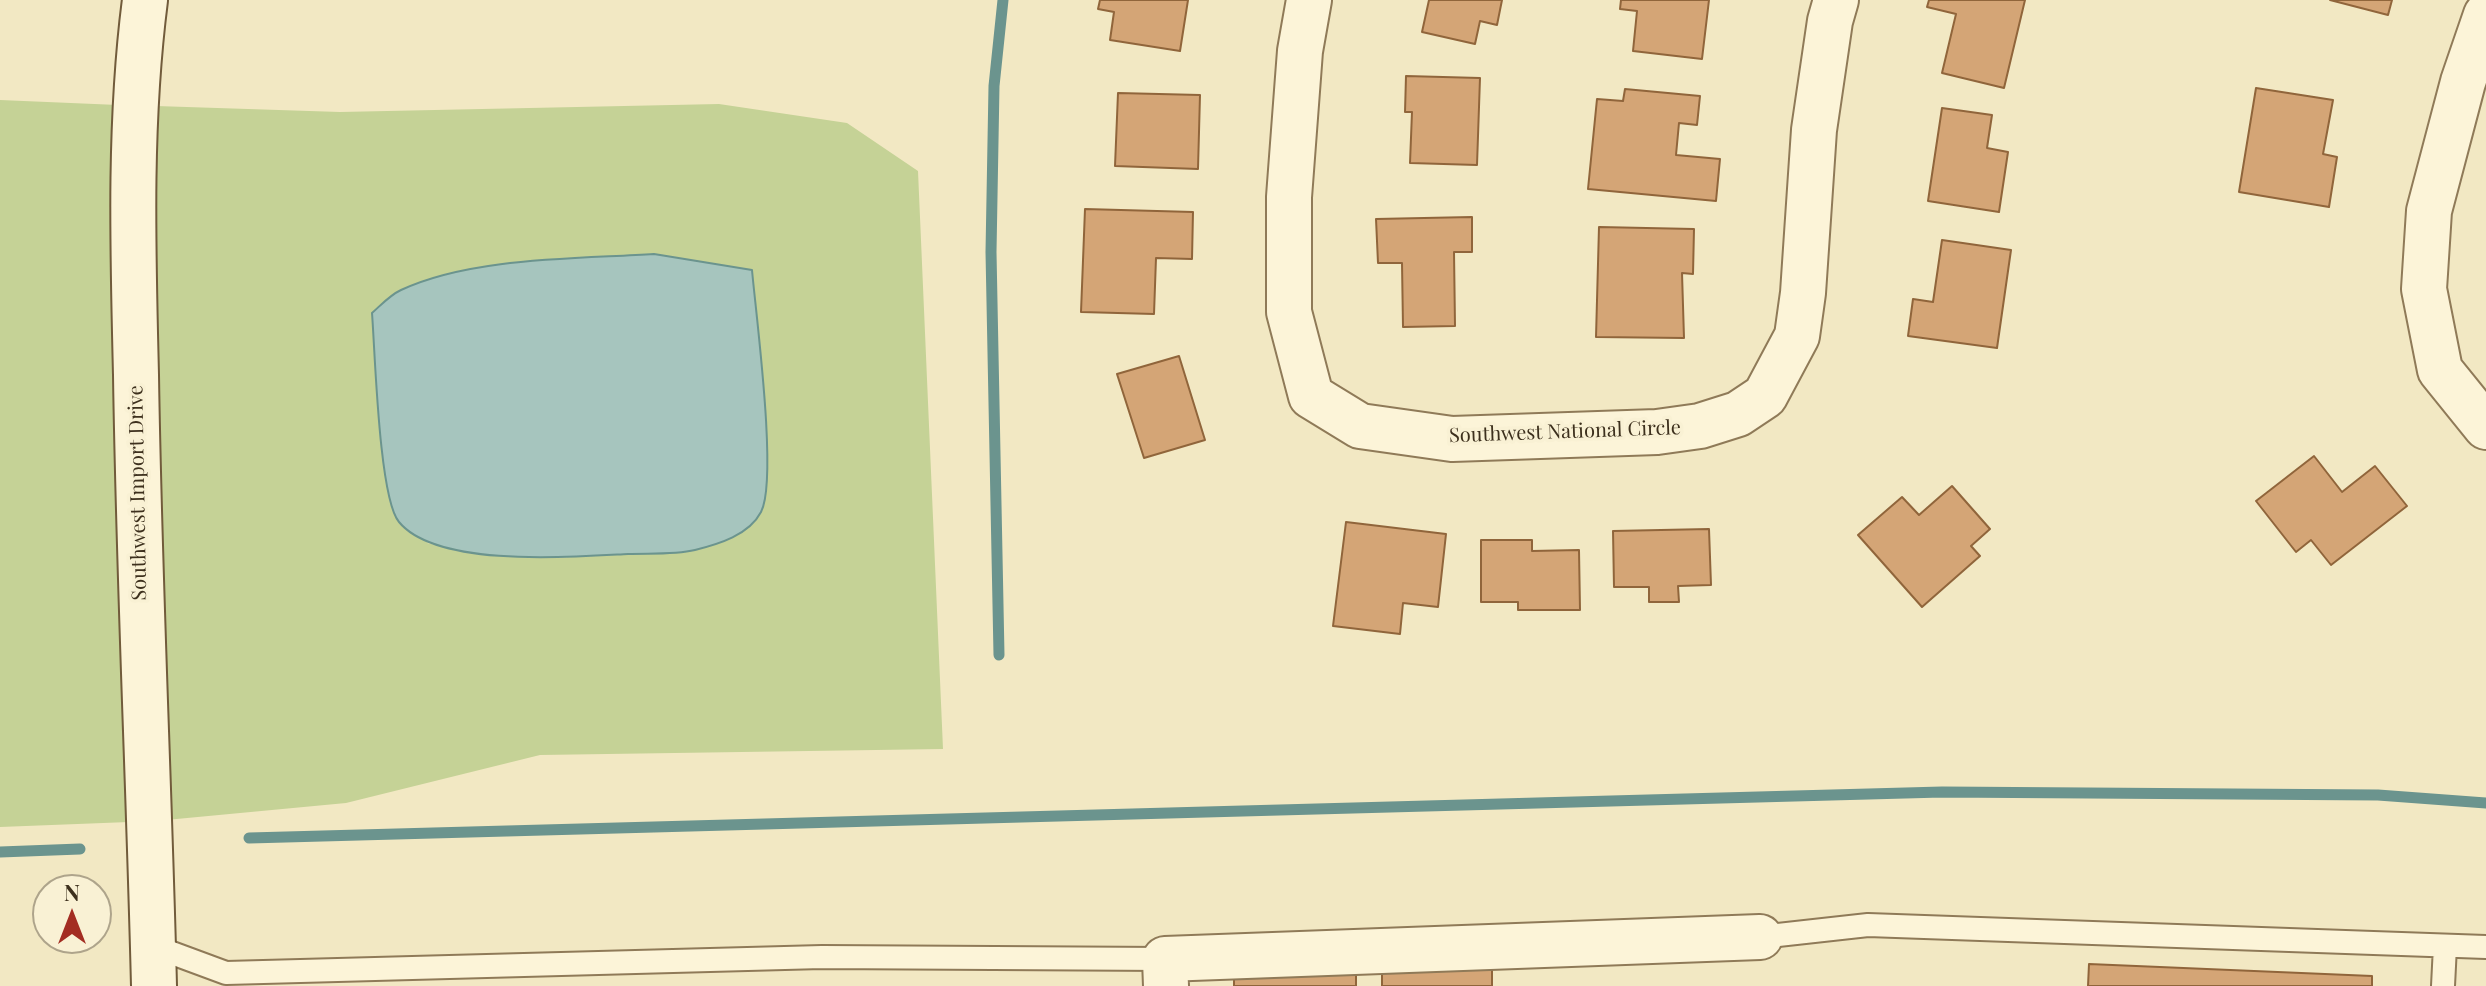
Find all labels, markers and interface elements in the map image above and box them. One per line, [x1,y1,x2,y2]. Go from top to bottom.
street label: Southwest Import Drive [124,385,152,601]
street label: Southwest National Circle [1449,416,1681,448]
north arrow [32,874,112,954]
text: N [64,877,80,907]

